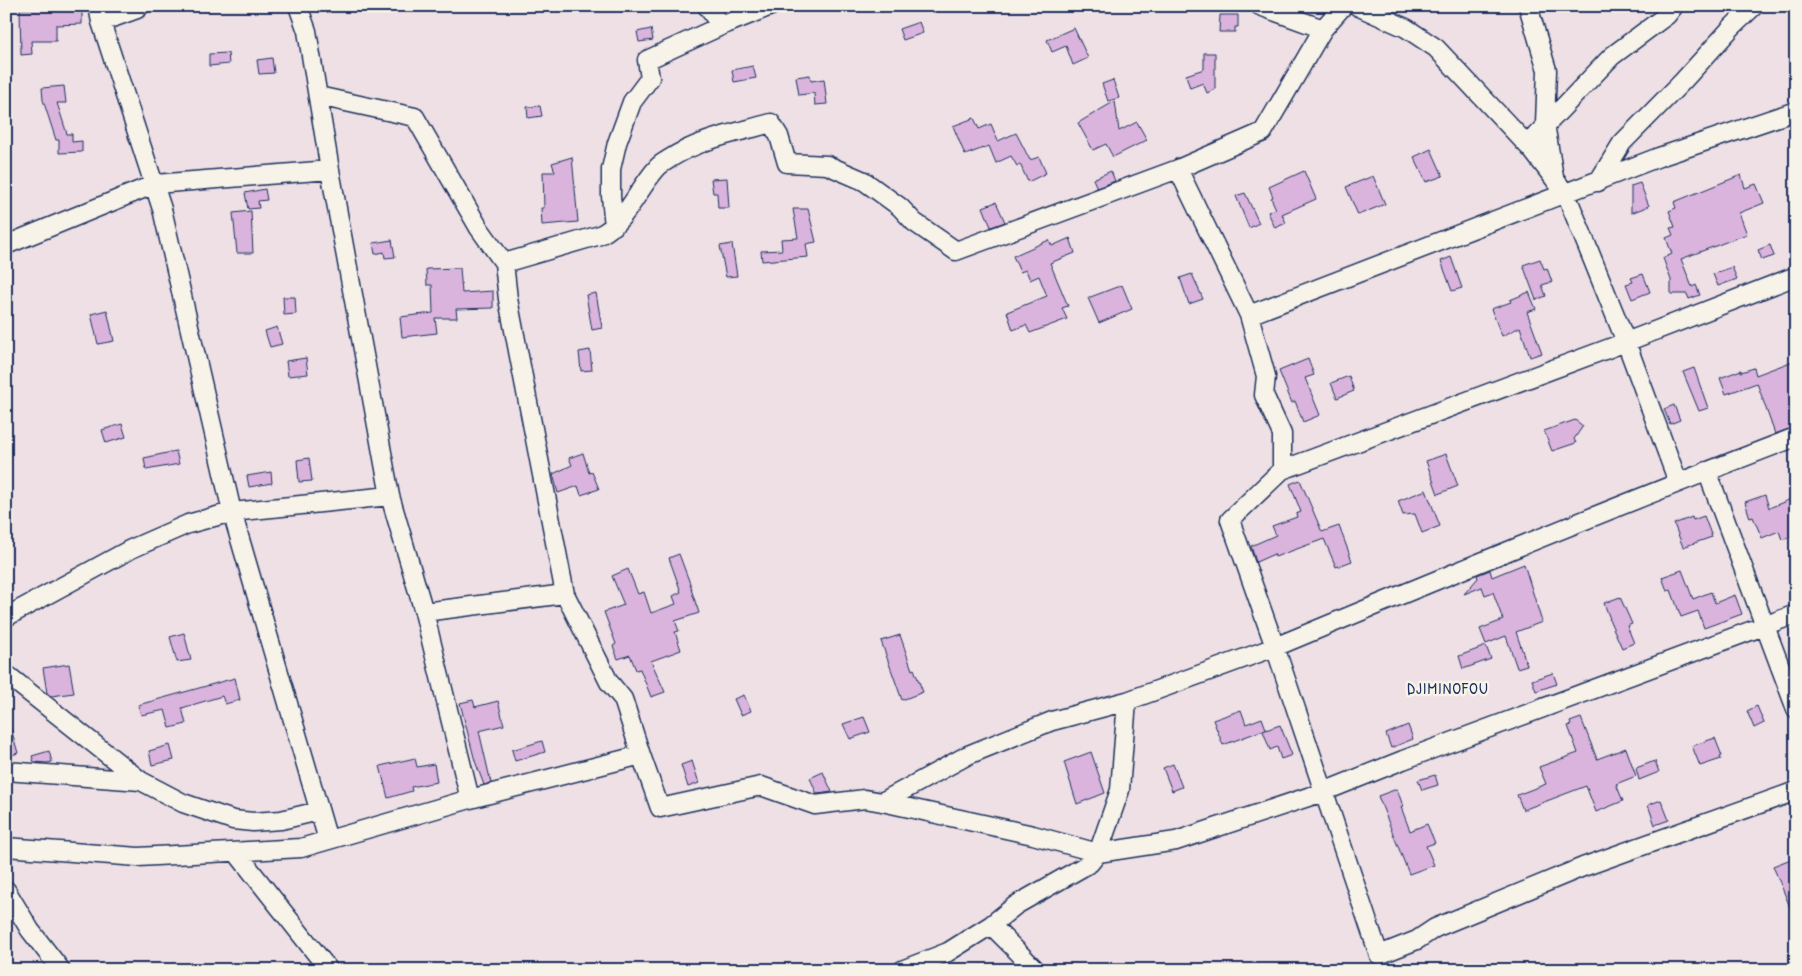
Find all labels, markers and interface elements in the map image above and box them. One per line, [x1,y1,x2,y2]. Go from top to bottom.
district label: DJIMINOFOU [1407,677,1489,699]

